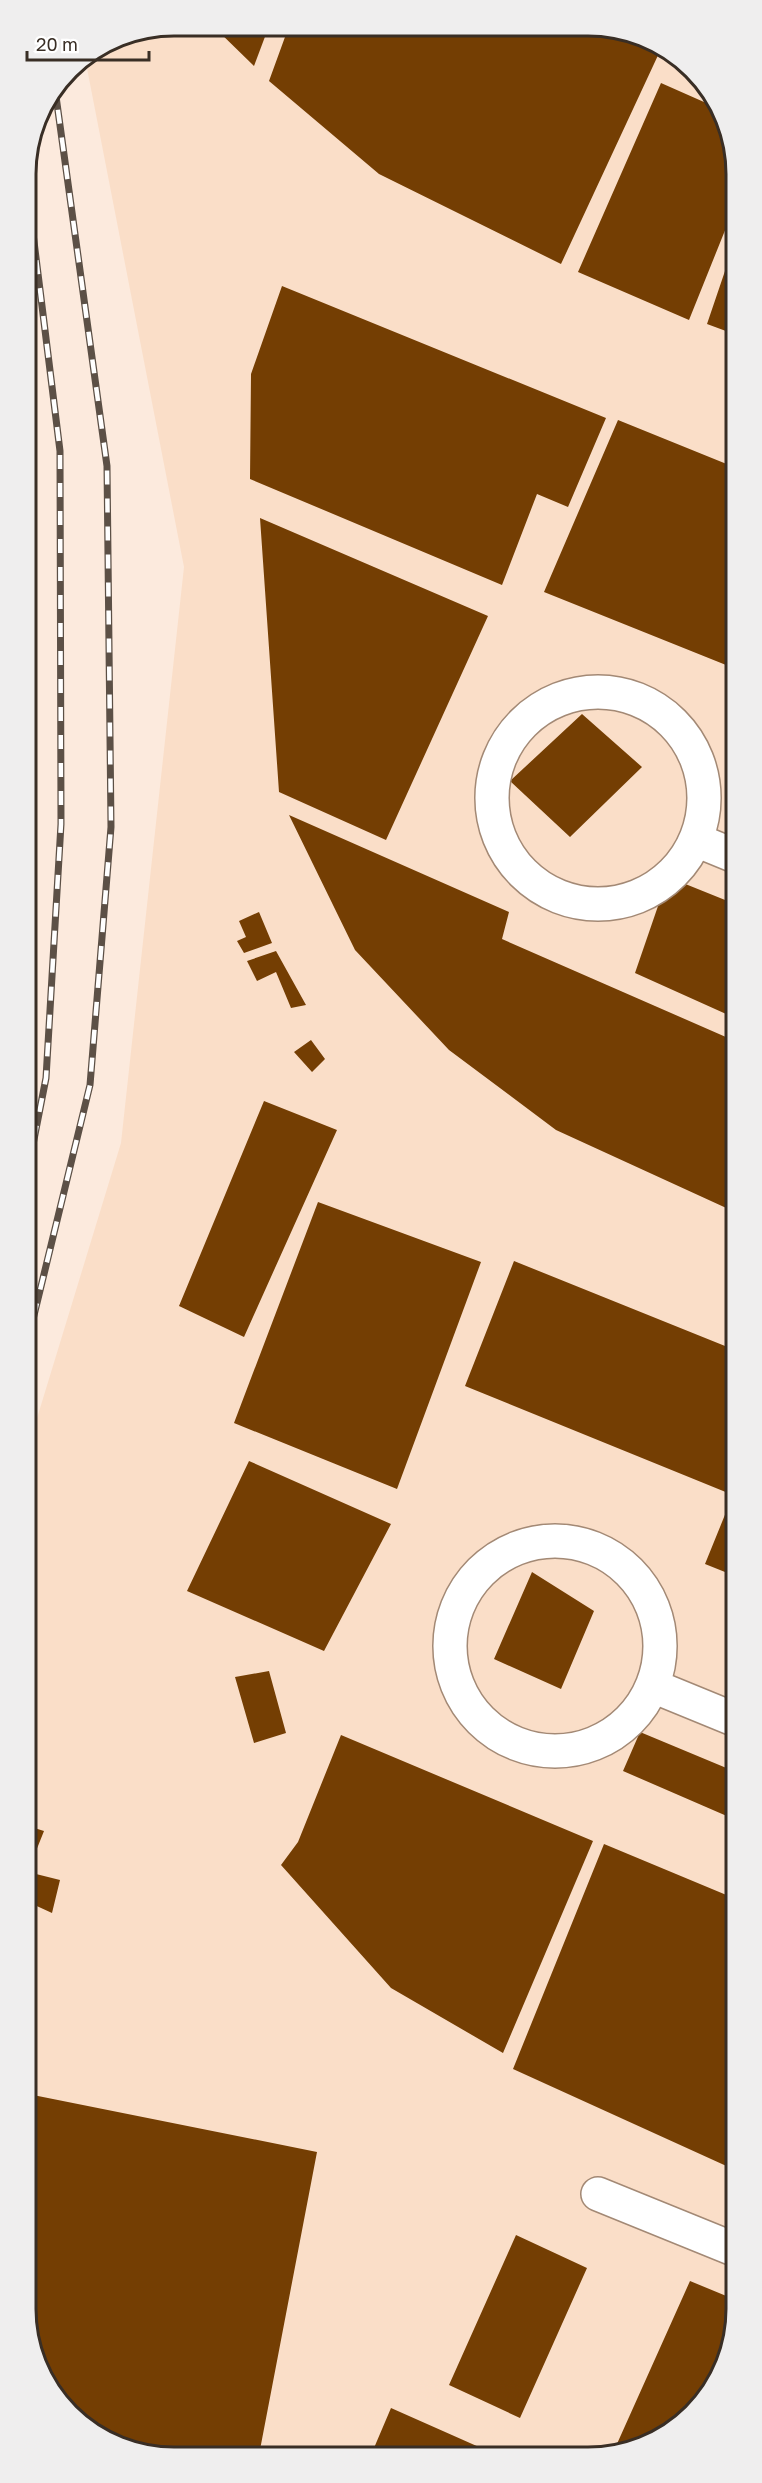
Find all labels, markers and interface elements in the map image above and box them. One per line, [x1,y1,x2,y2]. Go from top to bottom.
scale bar [27,24,148,62]
text: 20 m [36,33,78,55]

